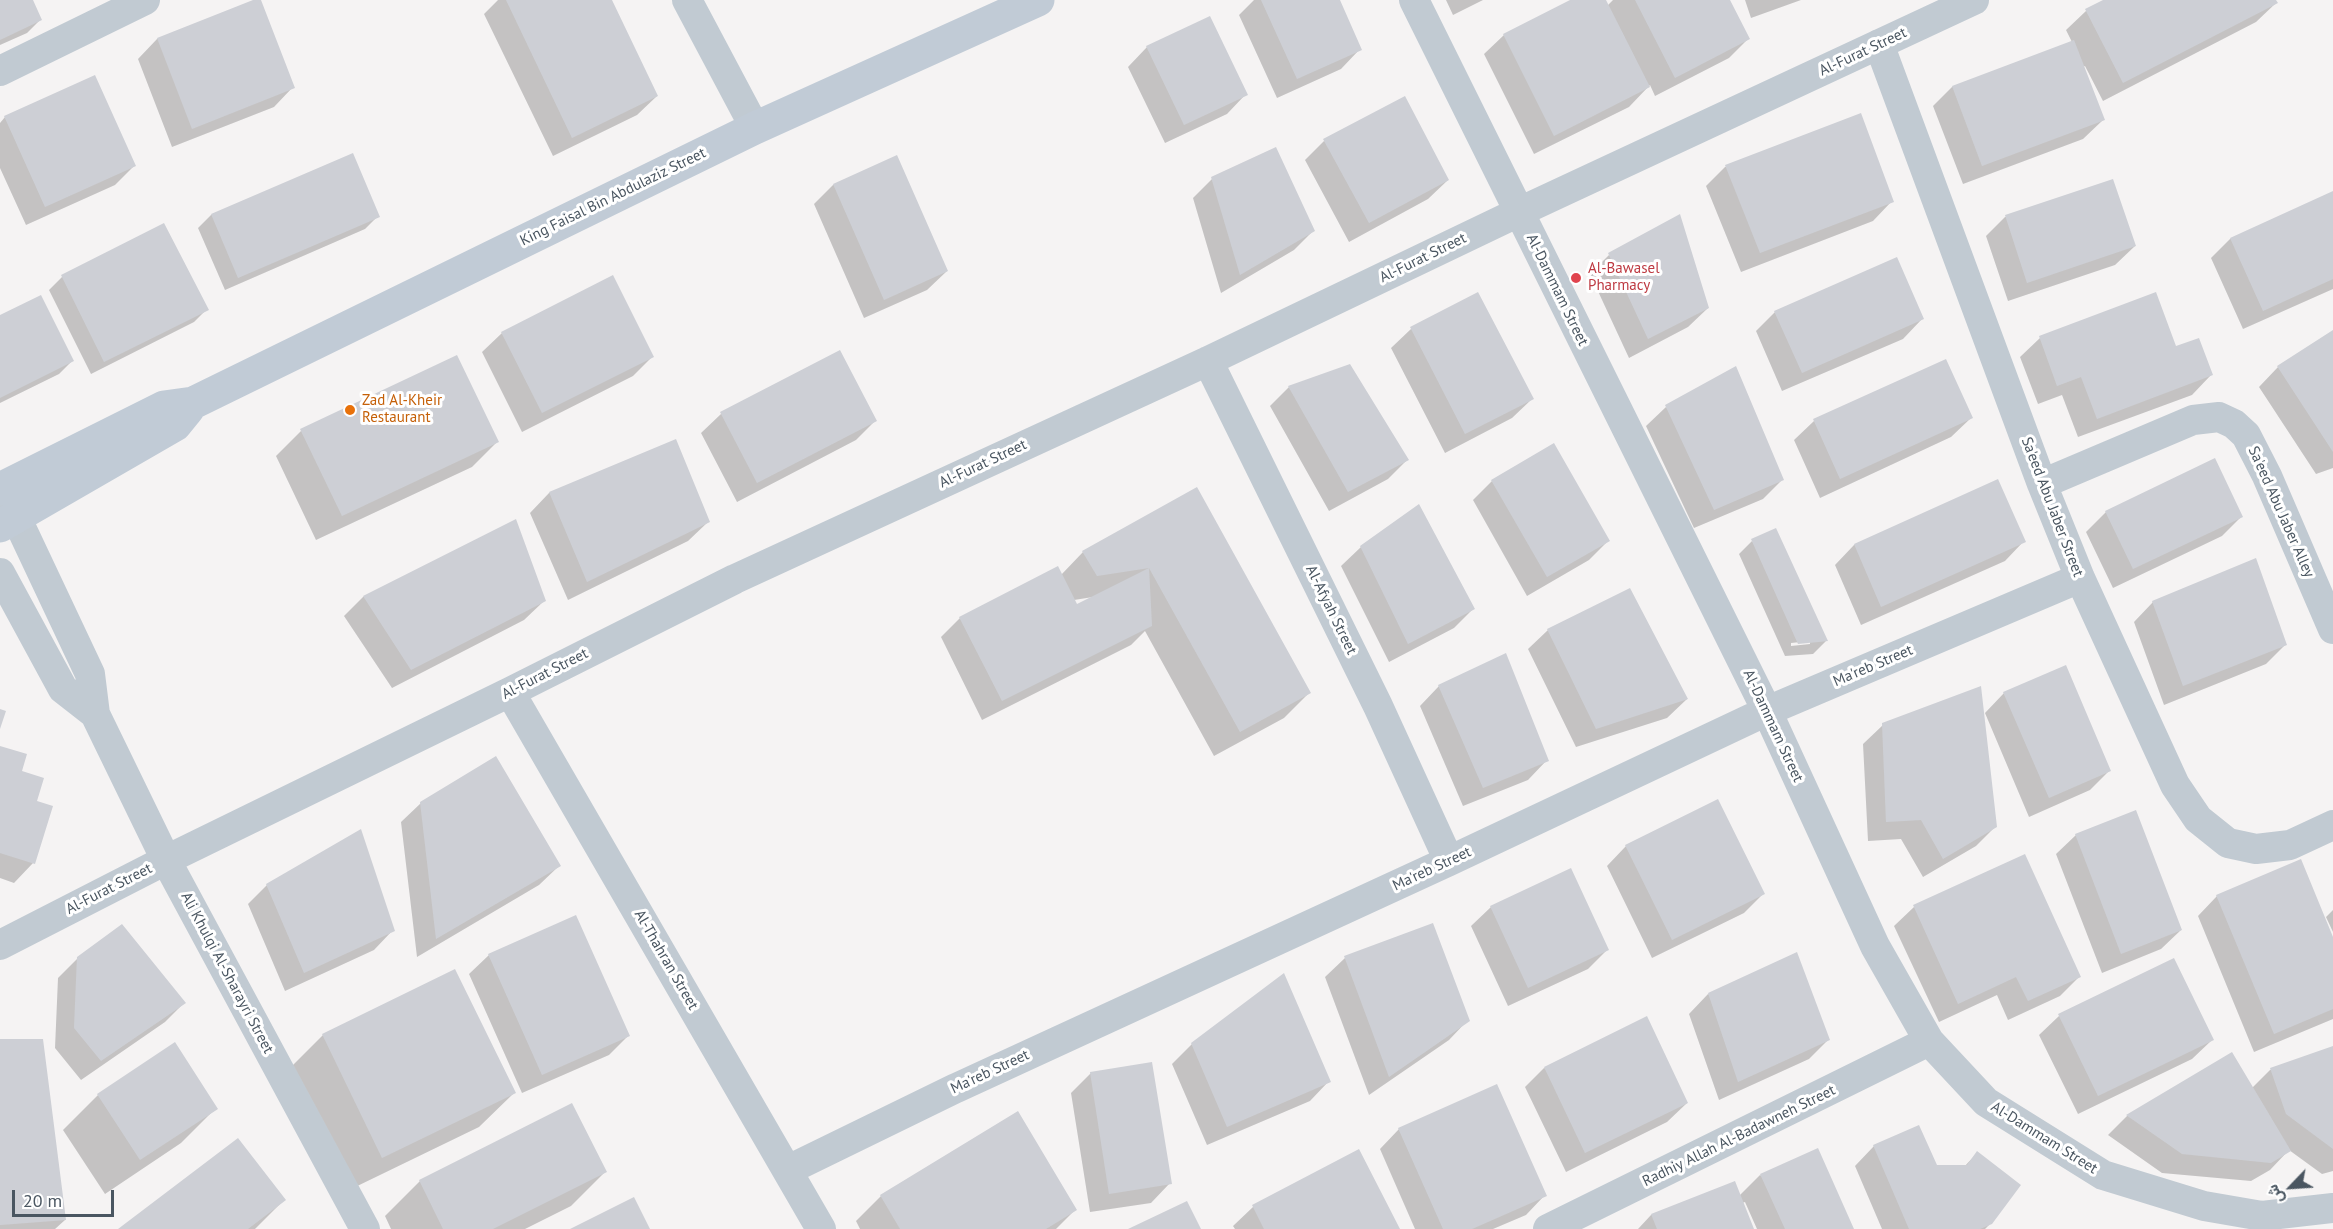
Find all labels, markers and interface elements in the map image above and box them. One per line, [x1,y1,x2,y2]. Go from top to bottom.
street label: Al-Furat Street [1816,24,1910,80]
street label: King Faisal Bin Abdulaziz Street [517,144,709,250]
street label: Al-Furat Street [1377,229,1469,287]
street label: Al-Dammam Street [1522,231,1592,349]
place label: Al-Bawasel Pharmacy [1588,260,1660,295]
marker: Al-Bawasel Pharmacy [1569,271,1583,285]
place label: Zad Al-Kheir Restaurant [362,392,442,427]
marker: Zad Al-Kheir Restaurant [343,403,357,417]
street label: Sa'eed Abu Jaber Street [2017,435,2087,579]
street label: Al-Furat Street [936,436,1030,492]
street label: Sa'eed Abu Jaber Alley [2244,444,2318,580]
street label: Al-Afyah Street [1302,562,1360,658]
street label: Ma'reb Street [1831,641,1915,691]
street label: Al-Furat Street [499,645,591,703]
street label: Al-Dammam Street [1739,667,1807,785]
street label: Ma'reb Street [1390,843,1474,895]
street label: Al-Furat Street [63,860,155,918]
street label: Ali Khulqi Al-Sharayri Street [177,889,277,1057]
street label: Al-Thahran Street [630,907,702,1013]
street label: Ma'reb Street [948,1046,1032,1098]
street label: Radhiy Allah Al-Badawneh Street [1640,1081,1838,1191]
street label: Al-Dammam Street [1987,1098,2101,1178]
north arrow [2261,1157,2321,1217]
scale bar [15,1178,117,1216]
text: ش [2262,1182,2288,1208]
text: 20 m [23,1189,62,1212]

